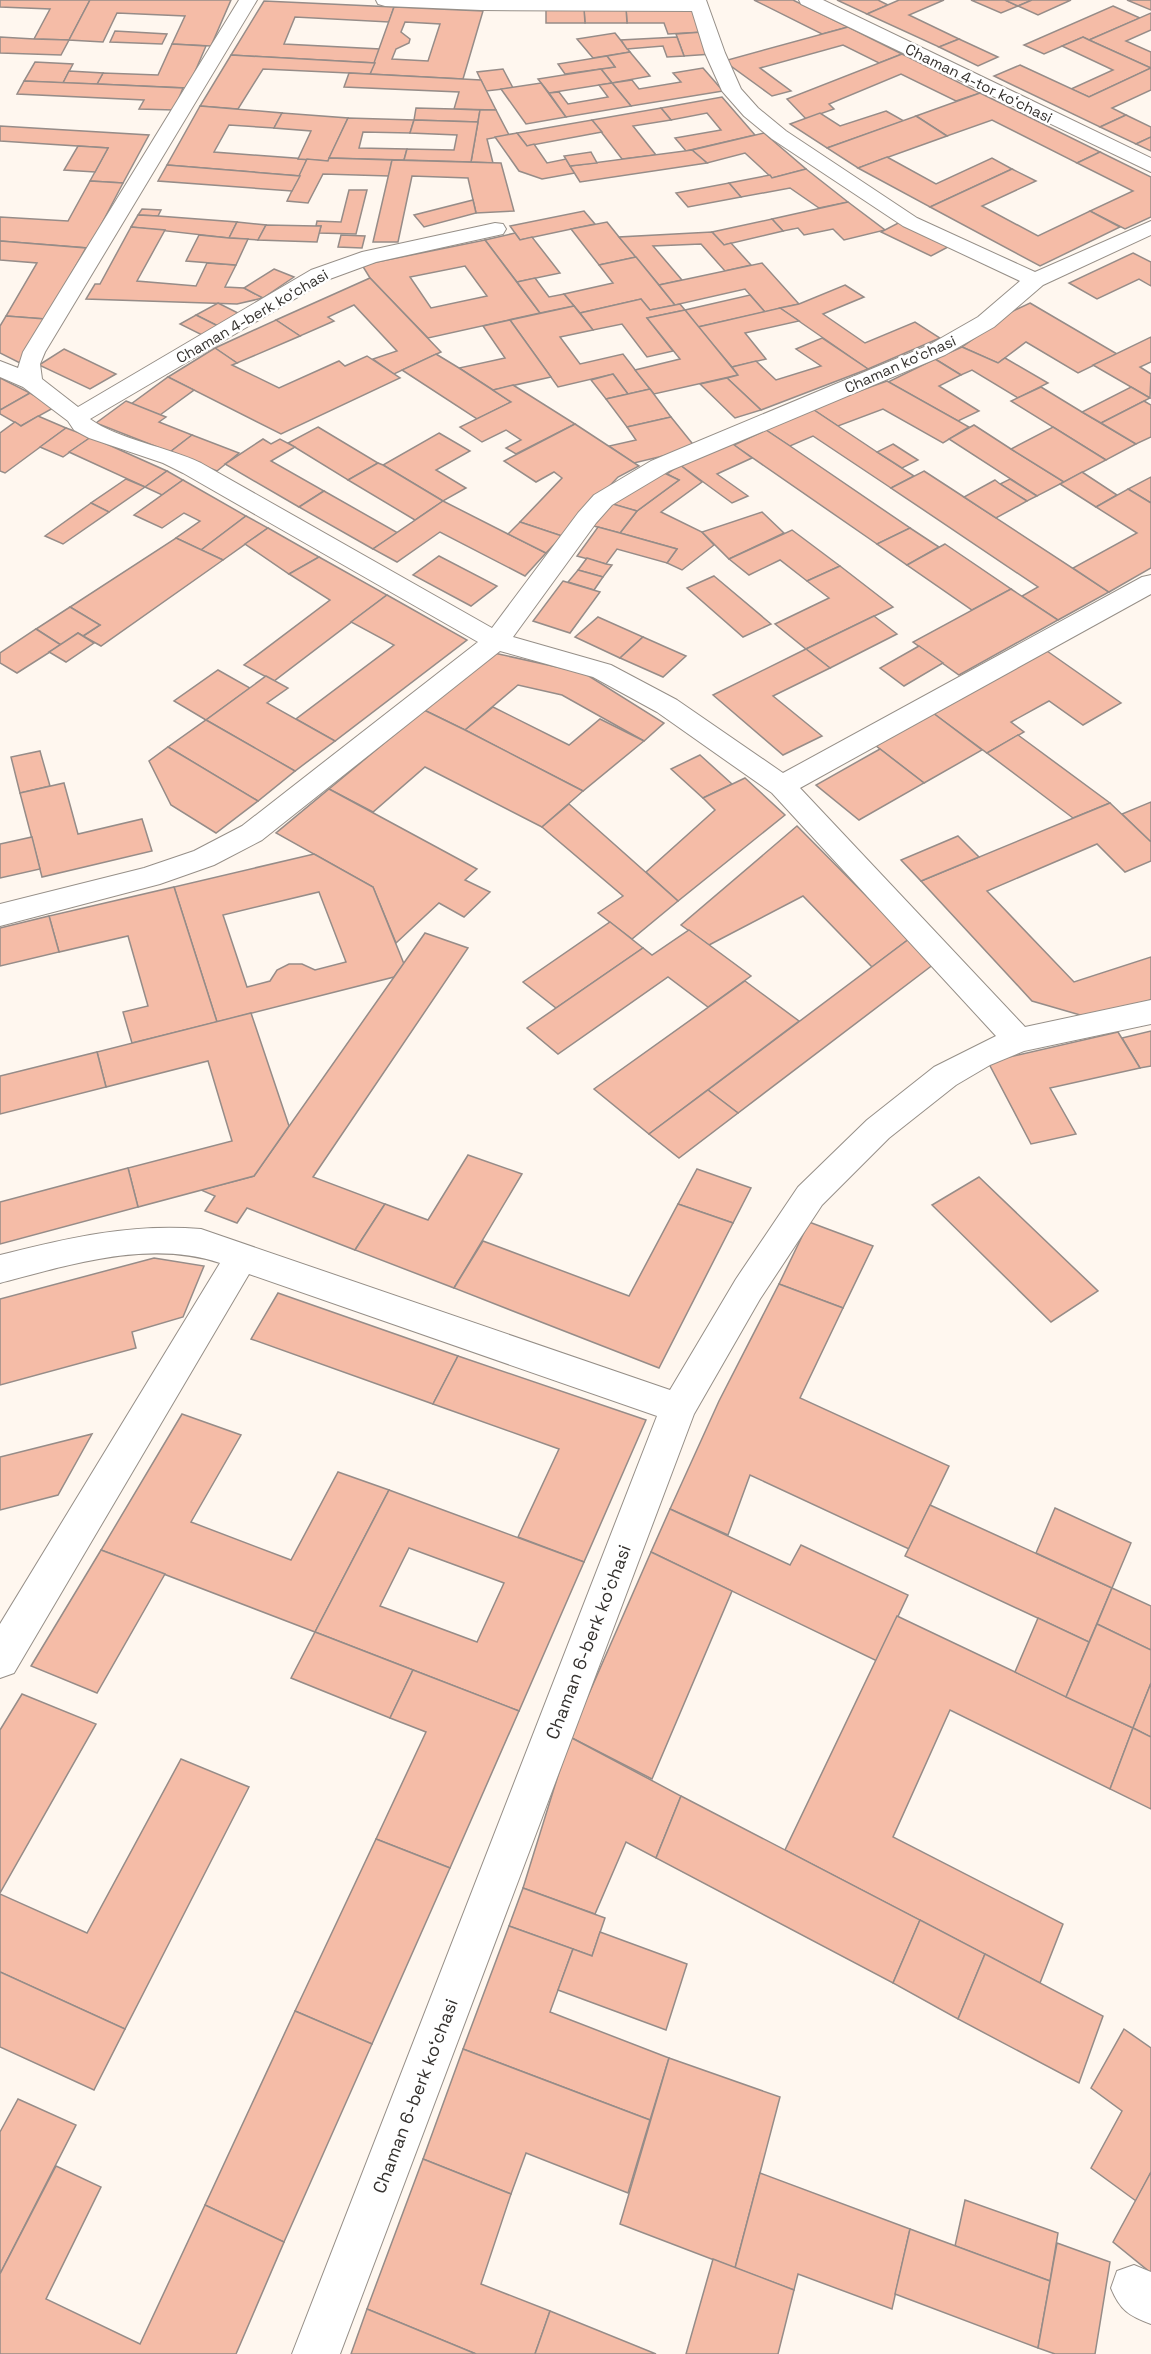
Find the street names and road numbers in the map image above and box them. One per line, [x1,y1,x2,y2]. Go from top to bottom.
street label: Chaman 4-tor koʻchasi [902,39,1056,127]
street label: Chaman 4-berk koʻchasi [173,265,331,367]
street label: Chaman koʻchasi [841,331,959,397]
street label: Chaman 6-berk koʻchasi [540,1541,636,1743]
street label: Chaman 6-berk koʻchasi [367,1995,463,2197]

